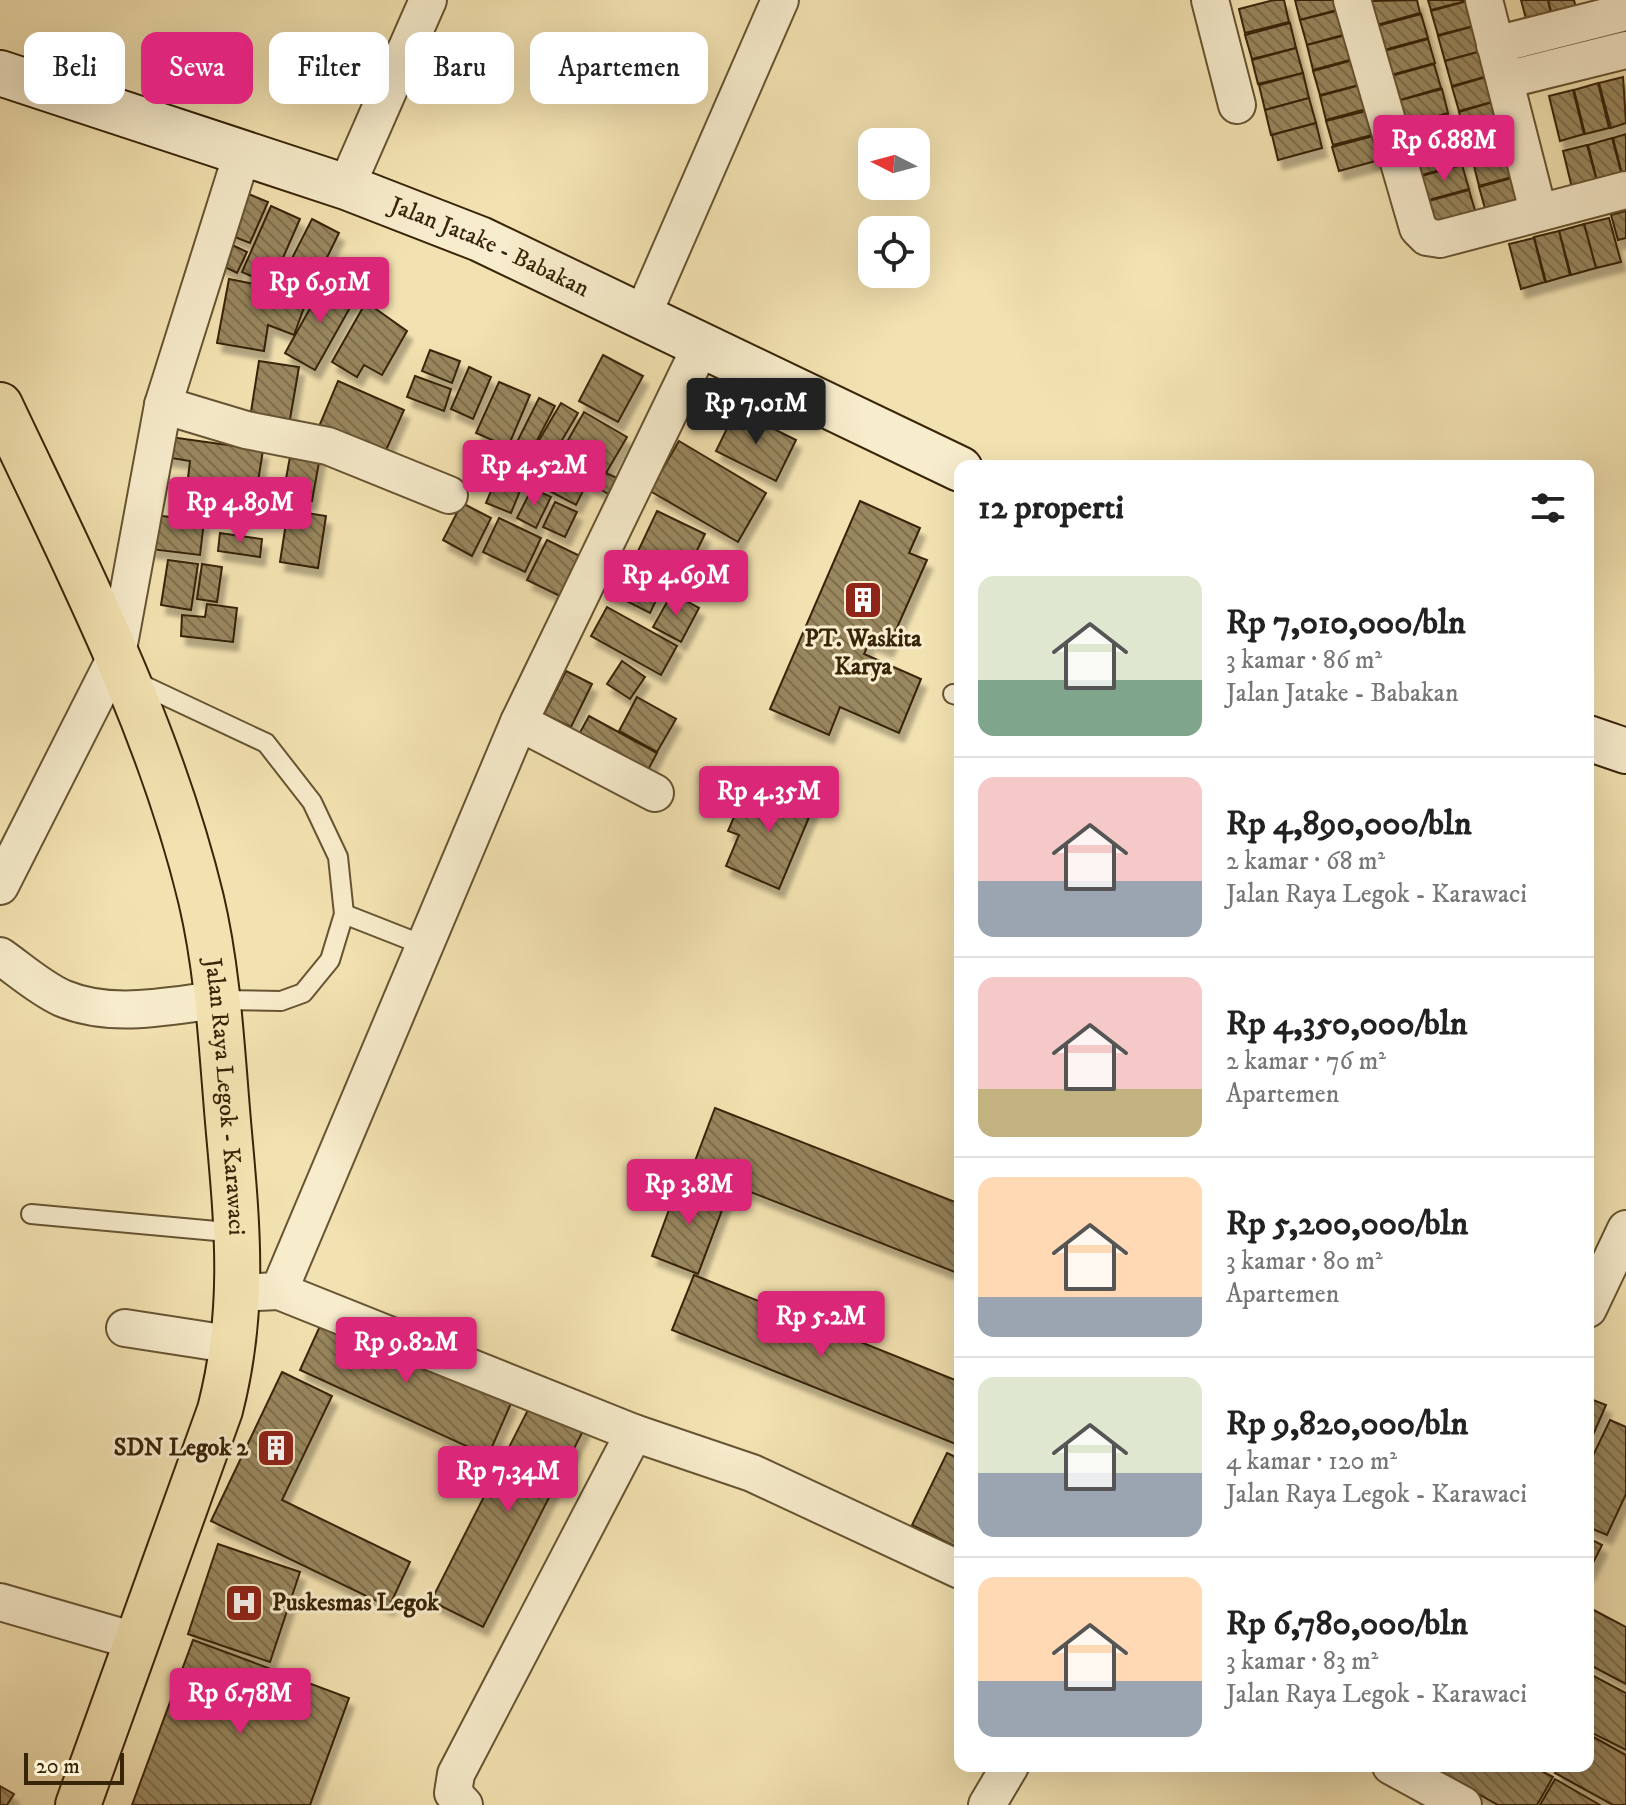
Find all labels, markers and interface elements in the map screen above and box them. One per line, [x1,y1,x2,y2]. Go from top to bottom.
chip: Beli [24,32,125,104]
chip: Sewa [141,32,253,104]
chip: Filter [269,32,389,104]
chip: Baru [405,32,514,104]
chip: Apartemen [530,32,708,104]
pin: Rp 6.88M [1361,115,1527,183]
text: Rp 6.88M [1391,124,1497,157]
north arrow [858,128,930,200]
map controls [858,128,930,288]
street label: Jalan Jatake - Babakan [384,190,595,304]
button: locate [858,216,930,288]
pin: Rp 6.91M [237,257,403,325]
text: Rp 6.91M [269,266,371,299]
pin: Rp 7.01M [673,378,839,446]
text: Rp 7.01M [705,387,807,420]
pin: Rp 4.52M [451,440,617,508]
text: Rp 4.52M [481,449,587,482]
pin: Rp 4.89M [157,477,323,545]
text: Rp 4.89M [186,486,294,519]
icon: filters [1526,486,1570,530]
text: 12 properti [978,487,1124,529]
pin: Rp 4.69M [593,550,759,618]
text: Rp 4.69M [622,559,730,592]
building icon: PT. Waskita Karya [842,579,884,621]
text: Rp 7,010,000/bln [1226,602,1466,644]
icon: home [1042,608,1138,704]
place label: PT. Waskita Karya [805,624,922,682]
text: 3 kamar · 86 m² [1226,644,1382,677]
text: Jalan Jatake - Babakan [1226,677,1459,710]
pin: Rp 4.35M [686,766,852,834]
text: Rp 4.35M [717,775,821,808]
text: Rp 4,890,000/bln [1226,803,1472,845]
icon: home [1042,809,1138,905]
text: 2 kamar · 68 m² [1226,845,1385,878]
text: Jalan Raya Legok - Karawaci [1226,878,1527,911]
street label: Jalan Raya Legok - Karawaci [197,955,252,1236]
text: Rp 4,350,000/bln [1226,1003,1467,1045]
icon: home [1042,1009,1138,1105]
text: 2 kamar · 76 m² [1226,1045,1386,1078]
text: Apartemen [1226,1078,1339,1111]
pin: Rp 3.8M [615,1159,763,1227]
text: Rp 3.8M [645,1168,733,1201]
text: Rp 5,200,000/bln [1226,1203,1468,1245]
icon: home [1042,1209,1138,1305]
text: 3 kamar · 80 m² [1226,1245,1383,1278]
text: Apartemen [1226,1278,1339,1311]
pin: Rp 5.2M [747,1291,895,1359]
text: Rp 5.2M [776,1300,866,1333]
pin: Rp 9.82M [323,1317,489,1385]
text: Rp 9.82M [354,1326,458,1359]
text: Rp 9,820,000/bln [1226,1403,1468,1445]
icon: home [1042,1409,1138,1505]
building icon: SDN Legok 2 [255,1427,297,1469]
place label: SDN Legok 2 [114,1433,249,1463]
text: 4 kamar · 120 m² [1226,1445,1397,1478]
pin: Rp 7.34M [425,1446,591,1514]
text: Rp 7.34M [456,1455,560,1488]
text: Jalan Raya Legok - Karawaci [1226,1478,1527,1511]
hospital icon: Puskesmas Legok [223,1582,265,1624]
place label: Puskesmas Legok [272,1588,440,1618]
text: Rp 6,780,000/bln [1226,1603,1468,1645]
icon: home [1042,1609,1138,1705]
text: 3 kamar · 83 m² [1226,1645,1378,1678]
pin: Rp 6.78M [157,1668,323,1736]
text: Rp 6.78M [188,1677,292,1710]
text: Jalan Raya Legok - Karawaci [1226,1678,1527,1711]
scale bar [24,1749,124,1785]
text: 20 m [36,1753,80,1780]

